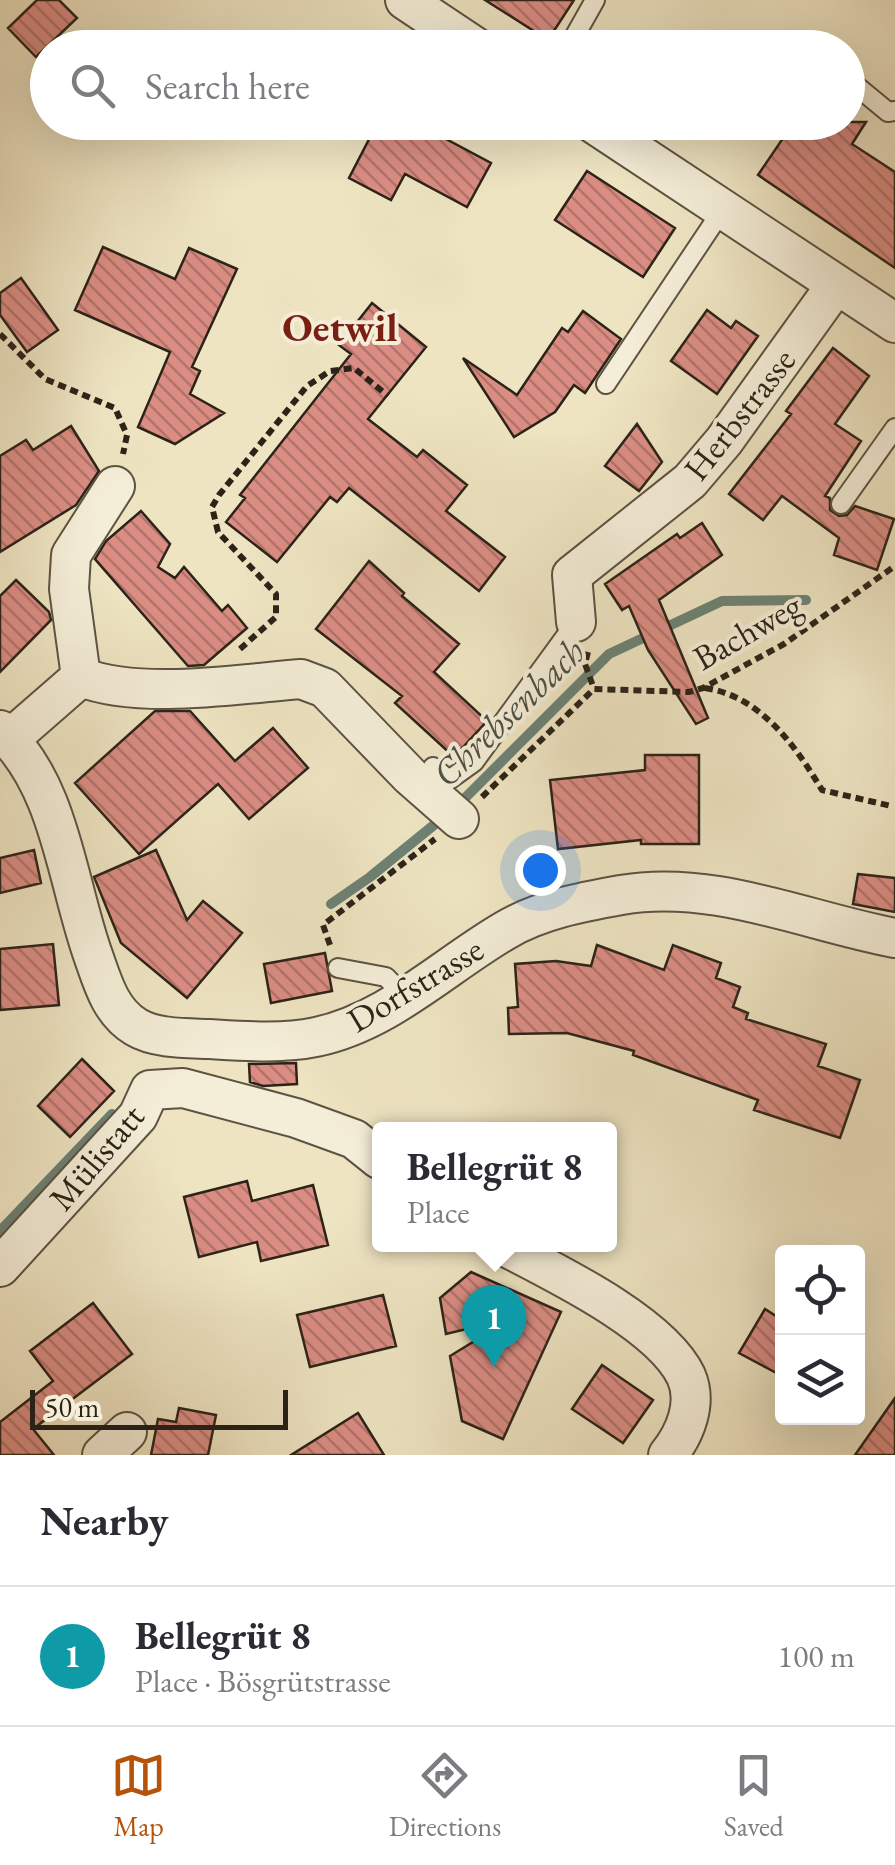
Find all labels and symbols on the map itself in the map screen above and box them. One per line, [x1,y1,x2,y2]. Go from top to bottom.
district label: Oetwil [282,301,398,353]
street label: Herbstrasse [673,339,805,489]
street label: Bachweg [685,582,810,680]
water label: Chrebsenbach [421,627,595,797]
your location [515,845,566,896]
street label: Dorfstrasse [339,926,491,1042]
street label: Mülistatt [39,1095,153,1219]
pin: 1 [462,1284,526,1367]
scale bar [30,1385,288,1430]

